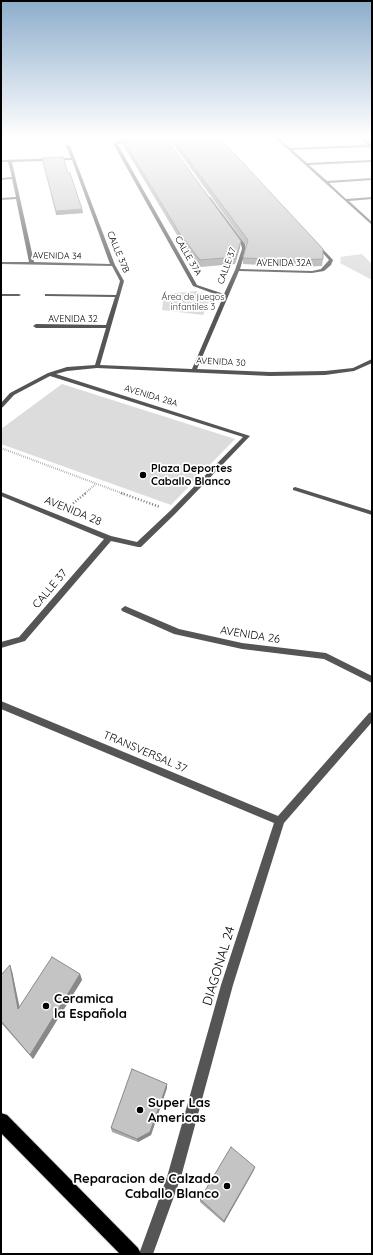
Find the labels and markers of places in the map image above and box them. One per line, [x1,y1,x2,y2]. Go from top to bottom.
place label: Plaza Deportes Caballo Blanco [151,462,232,488]
marker: Plaza Deportes Caballo Blanco [138,470,148,480]
place label: Ceramica la Española [54,991,127,1022]
marker: Ceramica la Española [41,1001,51,1011]
place label: Super Las Americas [148,1095,210,1126]
marker: Super Las Americas [135,1105,145,1115]
place label: Reparacion de Calzado Caballo Blanco [73,1171,219,1202]
marker: Reparacion de Calzado Caballo Blanco [222,1181,232,1191]

